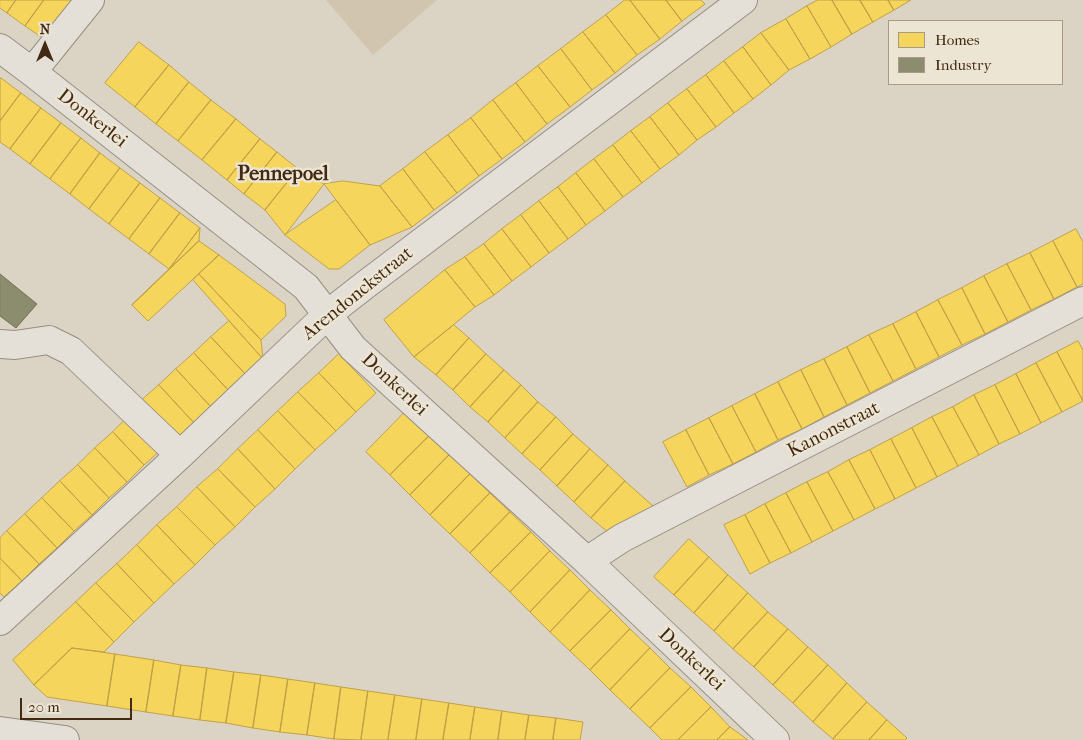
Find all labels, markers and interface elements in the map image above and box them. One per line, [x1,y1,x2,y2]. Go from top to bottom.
north arrow [20,20,70,70]
legend [888,20,1063,85]
text: N [40,21,50,38]
text: Homes [935,31,980,49]
text: Industry [935,56,991,74]
street label: Donkerlei [53,85,131,153]
district label: Pennepoel [238,163,328,187]
street label: Arendonckstraat [298,242,418,346]
street label: Donkerlei [356,349,432,421]
street label: Kanonstraat [784,397,884,463]
street label: Donkerlei [653,624,729,696]
scale bar [22,688,135,720]
text: 20 m [28,698,60,716]

